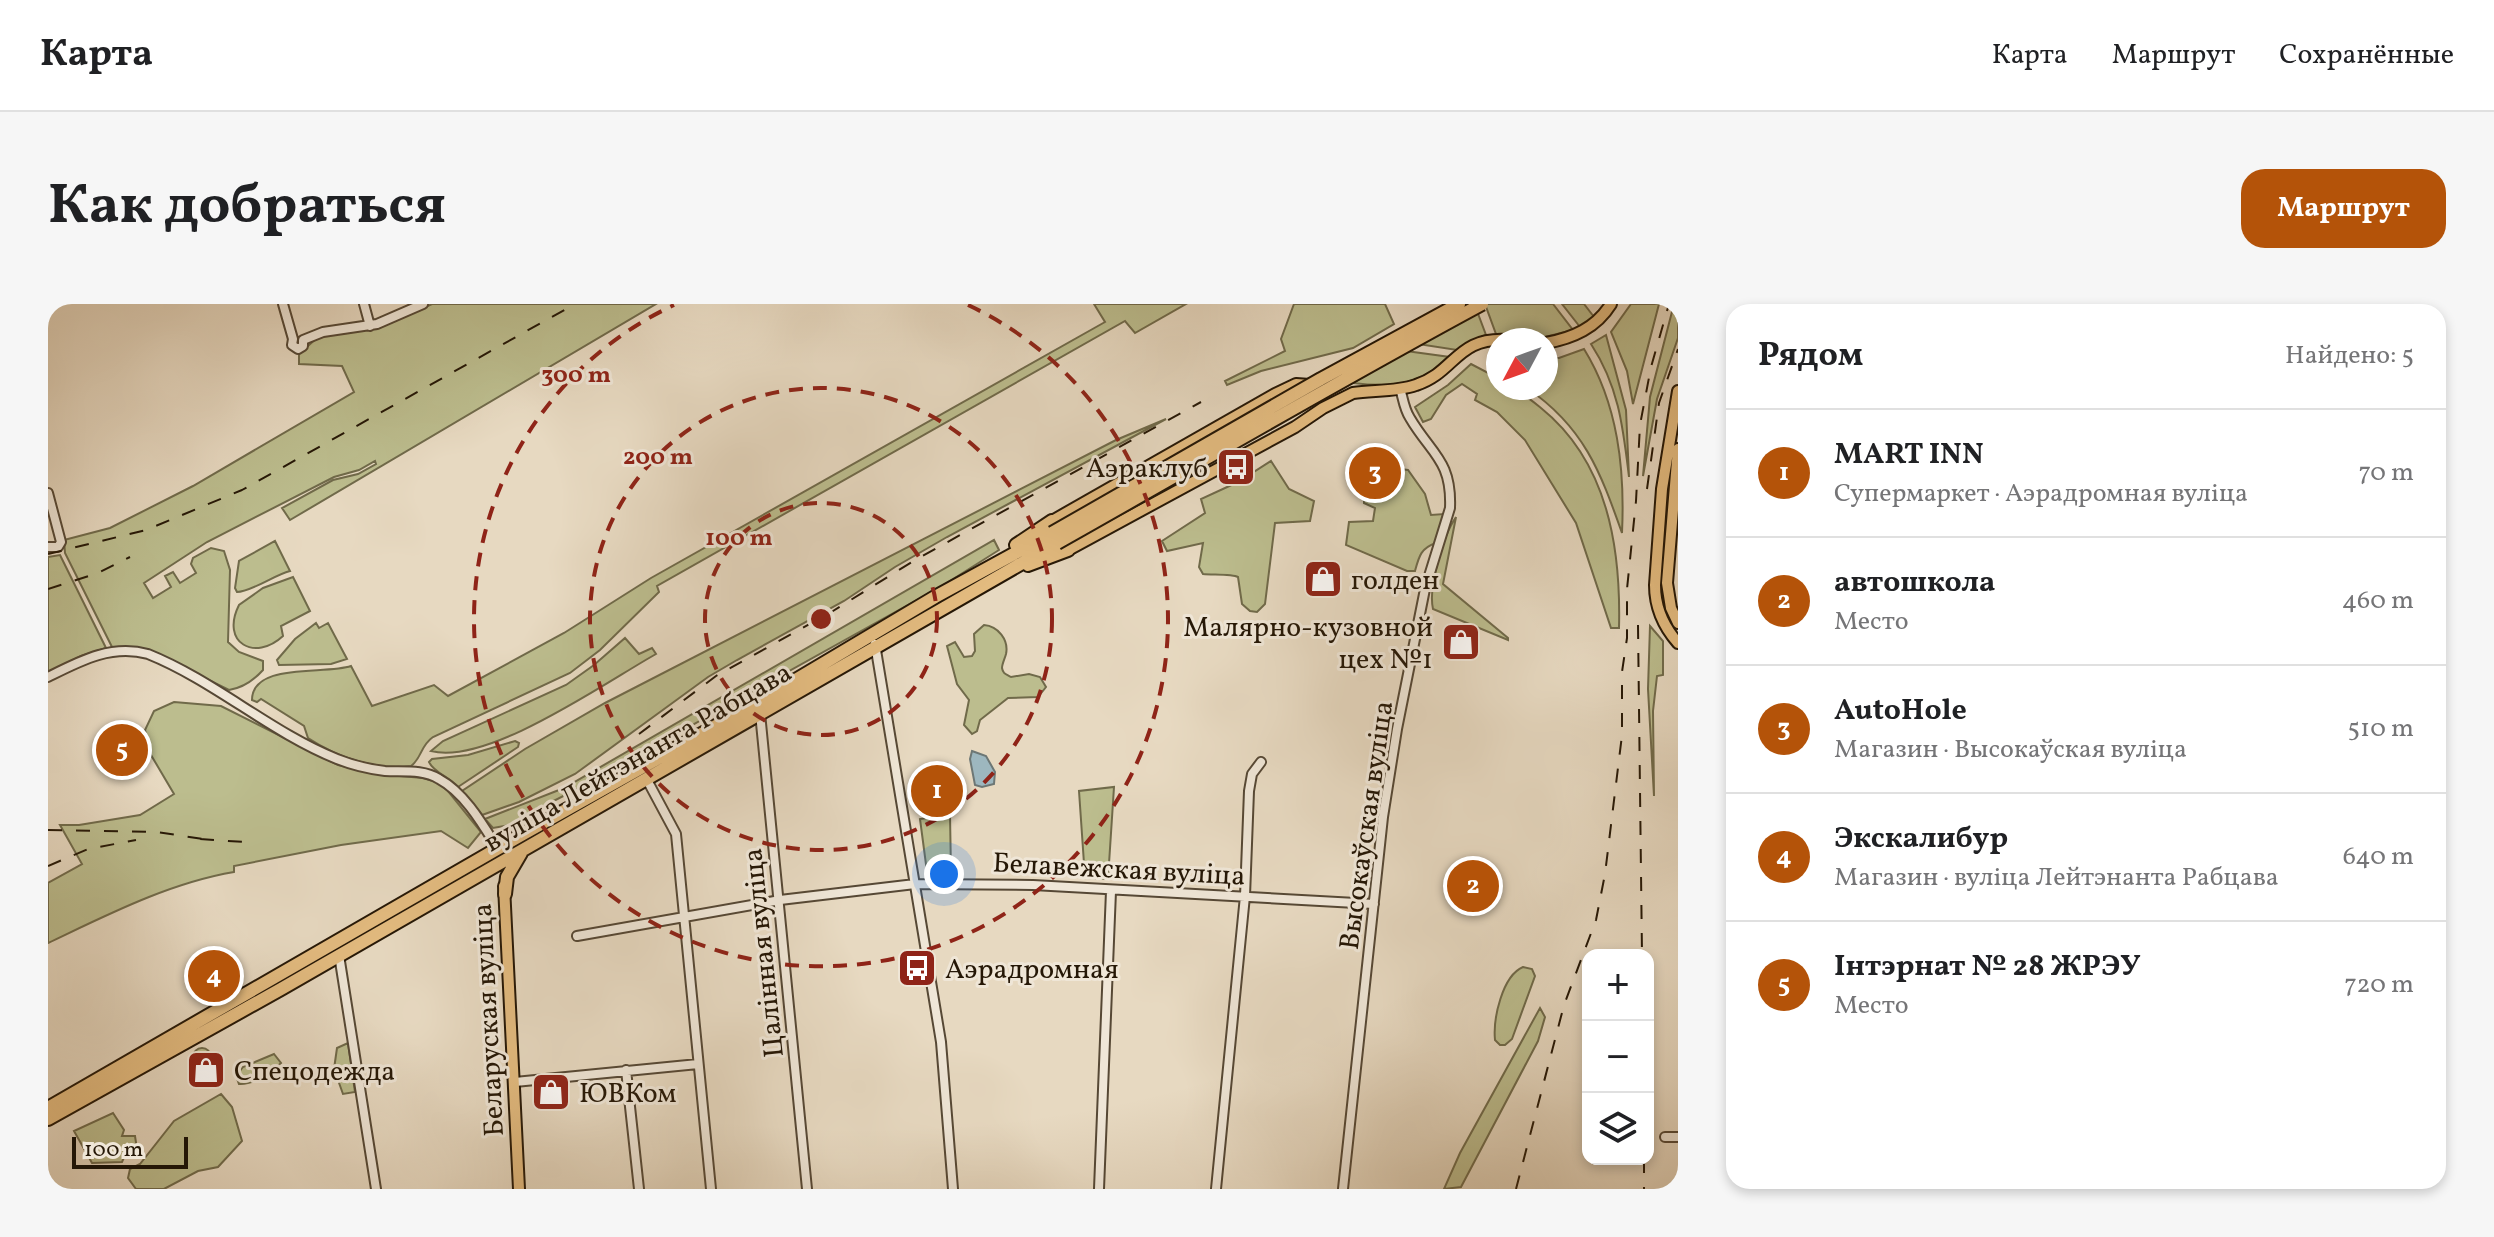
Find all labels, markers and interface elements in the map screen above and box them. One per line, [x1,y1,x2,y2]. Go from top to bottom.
text: Карта [40,29,153,82]
text: Карта [1992,36,2068,75]
text: Маршрут [2112,36,2235,75]
text: Сохранённые [2279,36,2454,75]
text: Как добраться [48,169,446,247]
button: Маршрут [2241,169,2446,248]
north arrow [1486,328,1558,400]
text: Рядом [1758,333,1863,380]
text: Найдено: 5 [2285,338,2414,374]
text: 300 m [541,359,611,393]
text: MART INN [1834,434,1984,476]
text: 200 m [623,441,693,475]
pin: 3 [1349,443,1401,503]
bus stop icon: Аэраклуб [1215,446,1257,488]
place label: Аэраклуб [1086,450,1208,489]
text: 1 [1779,455,1789,491]
text: 70 m [2359,455,2414,491]
text: Супермаркет · Аэрадромная вуліца [1834,476,2248,512]
text: 100 m [705,522,773,556]
shop icon: голден [1302,558,1344,600]
place label: голден [1351,562,1439,601]
text: автошкола [1834,562,1996,604]
text: 2 [1777,583,1791,619]
text: 460 m [2342,583,2414,619]
text: Место [1834,604,1909,640]
centre of rings [807,605,835,633]
place label: Малярно-кузовной цех №1 [1183,609,1433,680]
shop icon: Малярно-кузовной цех №1 [1440,621,1482,663]
street label: вуліца Лейтэнанта Рабцава [477,654,800,863]
text: AutoHole [1834,690,1967,732]
street label: Высокаўская вуліца [1331,698,1404,952]
text: 3 [1777,711,1791,747]
text: 510 m [2348,711,2414,747]
pin: 5 [96,720,148,780]
text: Магазин · Высокаўская вуліца [1834,732,2187,768]
pin: 1 [911,761,963,821]
text: Экскалибур [1834,818,2008,860]
text: 4 [1776,839,1792,875]
text: 640 m [2343,839,2414,875]
street label: Белавежская вуліца [991,844,1246,897]
street label: Цалінная вуліца [734,846,795,1059]
your location [924,854,964,894]
pin: 2 [1447,856,1499,916]
text: Магазин · вуліца Лейтэнанта Рабцава [1834,860,2279,896]
street label: Беларуская вуліца [464,902,515,1137]
pin: 4 [188,946,240,1006]
text: Інтэрнат № 28 ЖРЭУ [1834,946,2141,988]
bus stop icon: Аэрадромная [896,947,938,989]
map controls [1582,949,1654,1165]
button: + [1582,949,1654,1021]
place label: Аэрадромная [945,951,1119,990]
text: 5 [1778,967,1790,1003]
text: 720 m [2344,967,2414,1003]
text: Место [1834,988,1909,1024]
button: − [1582,1021,1654,1093]
shop icon: Спецодежда [185,1049,227,1091]
place label: Спецодежда [234,1053,395,1092]
shop icon: ЮВКом [530,1071,572,1113]
place label: ЮВКом [579,1075,676,1114]
button: layers [1582,1093,1654,1165]
scale bar [72,1133,188,1169]
text: 100 m [84,1135,143,1166]

